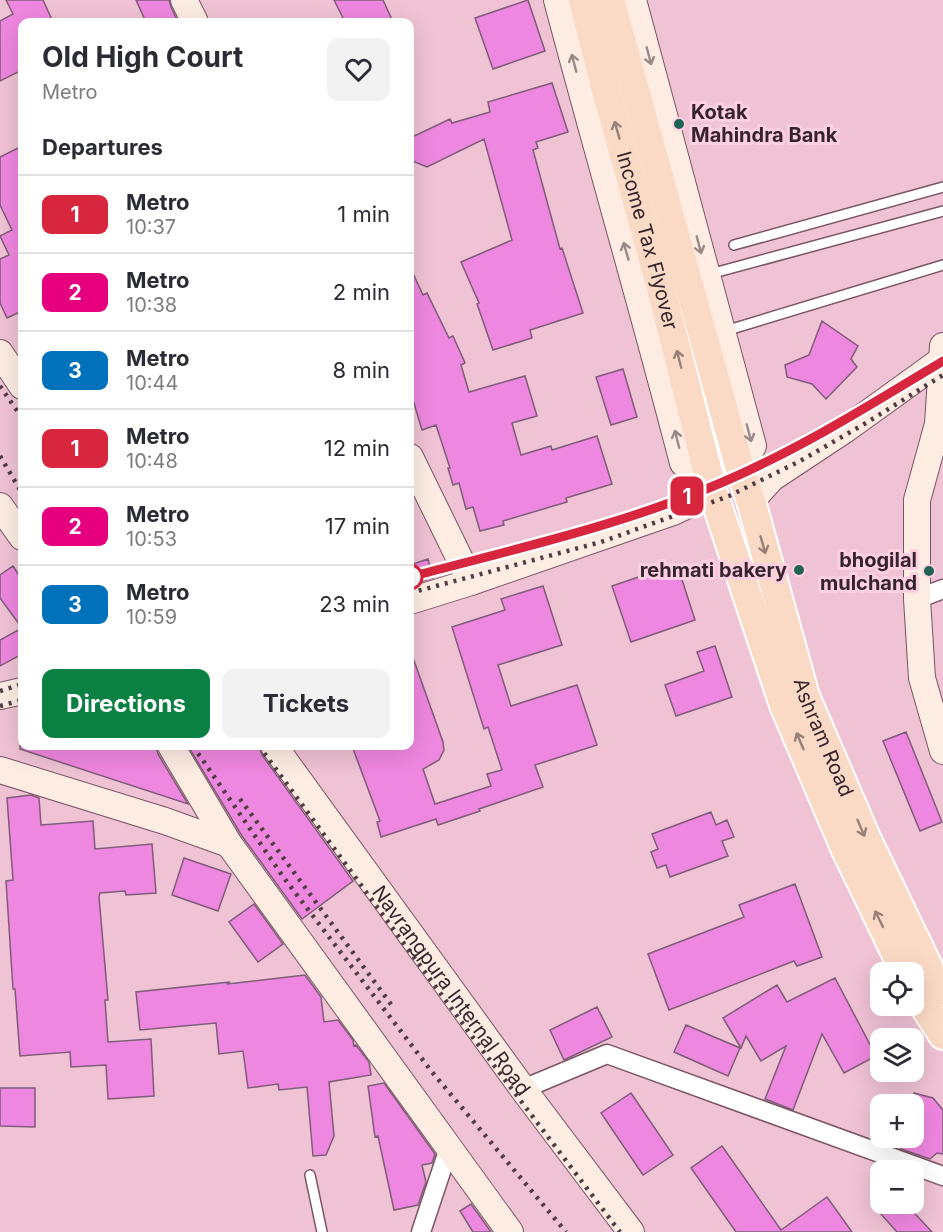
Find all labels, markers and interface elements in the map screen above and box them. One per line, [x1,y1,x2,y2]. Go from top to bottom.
button: heart [327,38,390,101]
text: Old High Court [42,40,243,74]
one-way arrow [643,47,655,66]
one-way arrow [568,53,579,72]
text: Metro [42,80,97,104]
place label: Kotak Mahindra Bank [691,100,838,147]
marker: Kotak Mahindra Bank [672,117,686,131]
one-way arrow [611,121,622,140]
text: Departures [42,134,163,160]
street label: Income Tax Flyover [612,149,683,333]
text: Metro [126,189,190,215]
text: 1 min [337,201,390,227]
text: 1 [70,202,80,227]
text: 10:37 [126,215,176,239]
one-way arrow [694,235,705,254]
one-way arrow [619,241,631,260]
text: Metro [126,267,190,293]
text: 2 min [333,279,390,305]
text: 2 [68,280,82,305]
text: 10:38 [126,293,177,317]
text: Metro [126,345,190,371]
one-way arrow [673,350,684,369]
text: 8 min [333,357,390,383]
text: 3 [68,358,82,383]
text: 10:44 [126,371,178,395]
text: Metro [126,423,190,449]
one-way arrow [744,423,756,442]
one-way arrow [670,430,682,449]
text: 12 min [324,435,390,461]
text: 1 [70,436,80,461]
text: 10:48 [126,449,178,473]
line badge: 1 [668,476,706,516]
text: 1 [682,484,692,509]
text: Metro [126,501,190,527]
text: 17 min [325,513,390,539]
text: 2 [68,514,82,539]
text: 10:53 [126,527,177,551]
one-way arrow [758,535,770,554]
place label: bhogilal mulchand [820,548,917,595]
place label: rehmati bakery [640,558,787,582]
marker: rehmati bakery [792,563,806,577]
unlabelled marker [397,564,423,590]
marker: bhogilal mulchand [922,564,936,578]
text: Metro [126,579,190,605]
text: 23 min [319,591,390,617]
text: 3 [68,592,82,617]
text: 10:59 [126,605,177,629]
button: Directions [42,669,210,738]
button: Tickets [222,669,390,738]
street label: Ashram Road [789,675,859,800]
one-way arrow [794,733,805,751]
one-way arrow [856,818,867,837]
street label: Navrangpura Internal Road [367,881,536,1100]
one-way arrow [873,911,885,929]
map controls [870,962,924,1214]
button: locate [870,962,924,1016]
button: layers [870,1028,924,1082]
button: + [870,1094,924,1148]
button: − [870,1160,924,1214]

